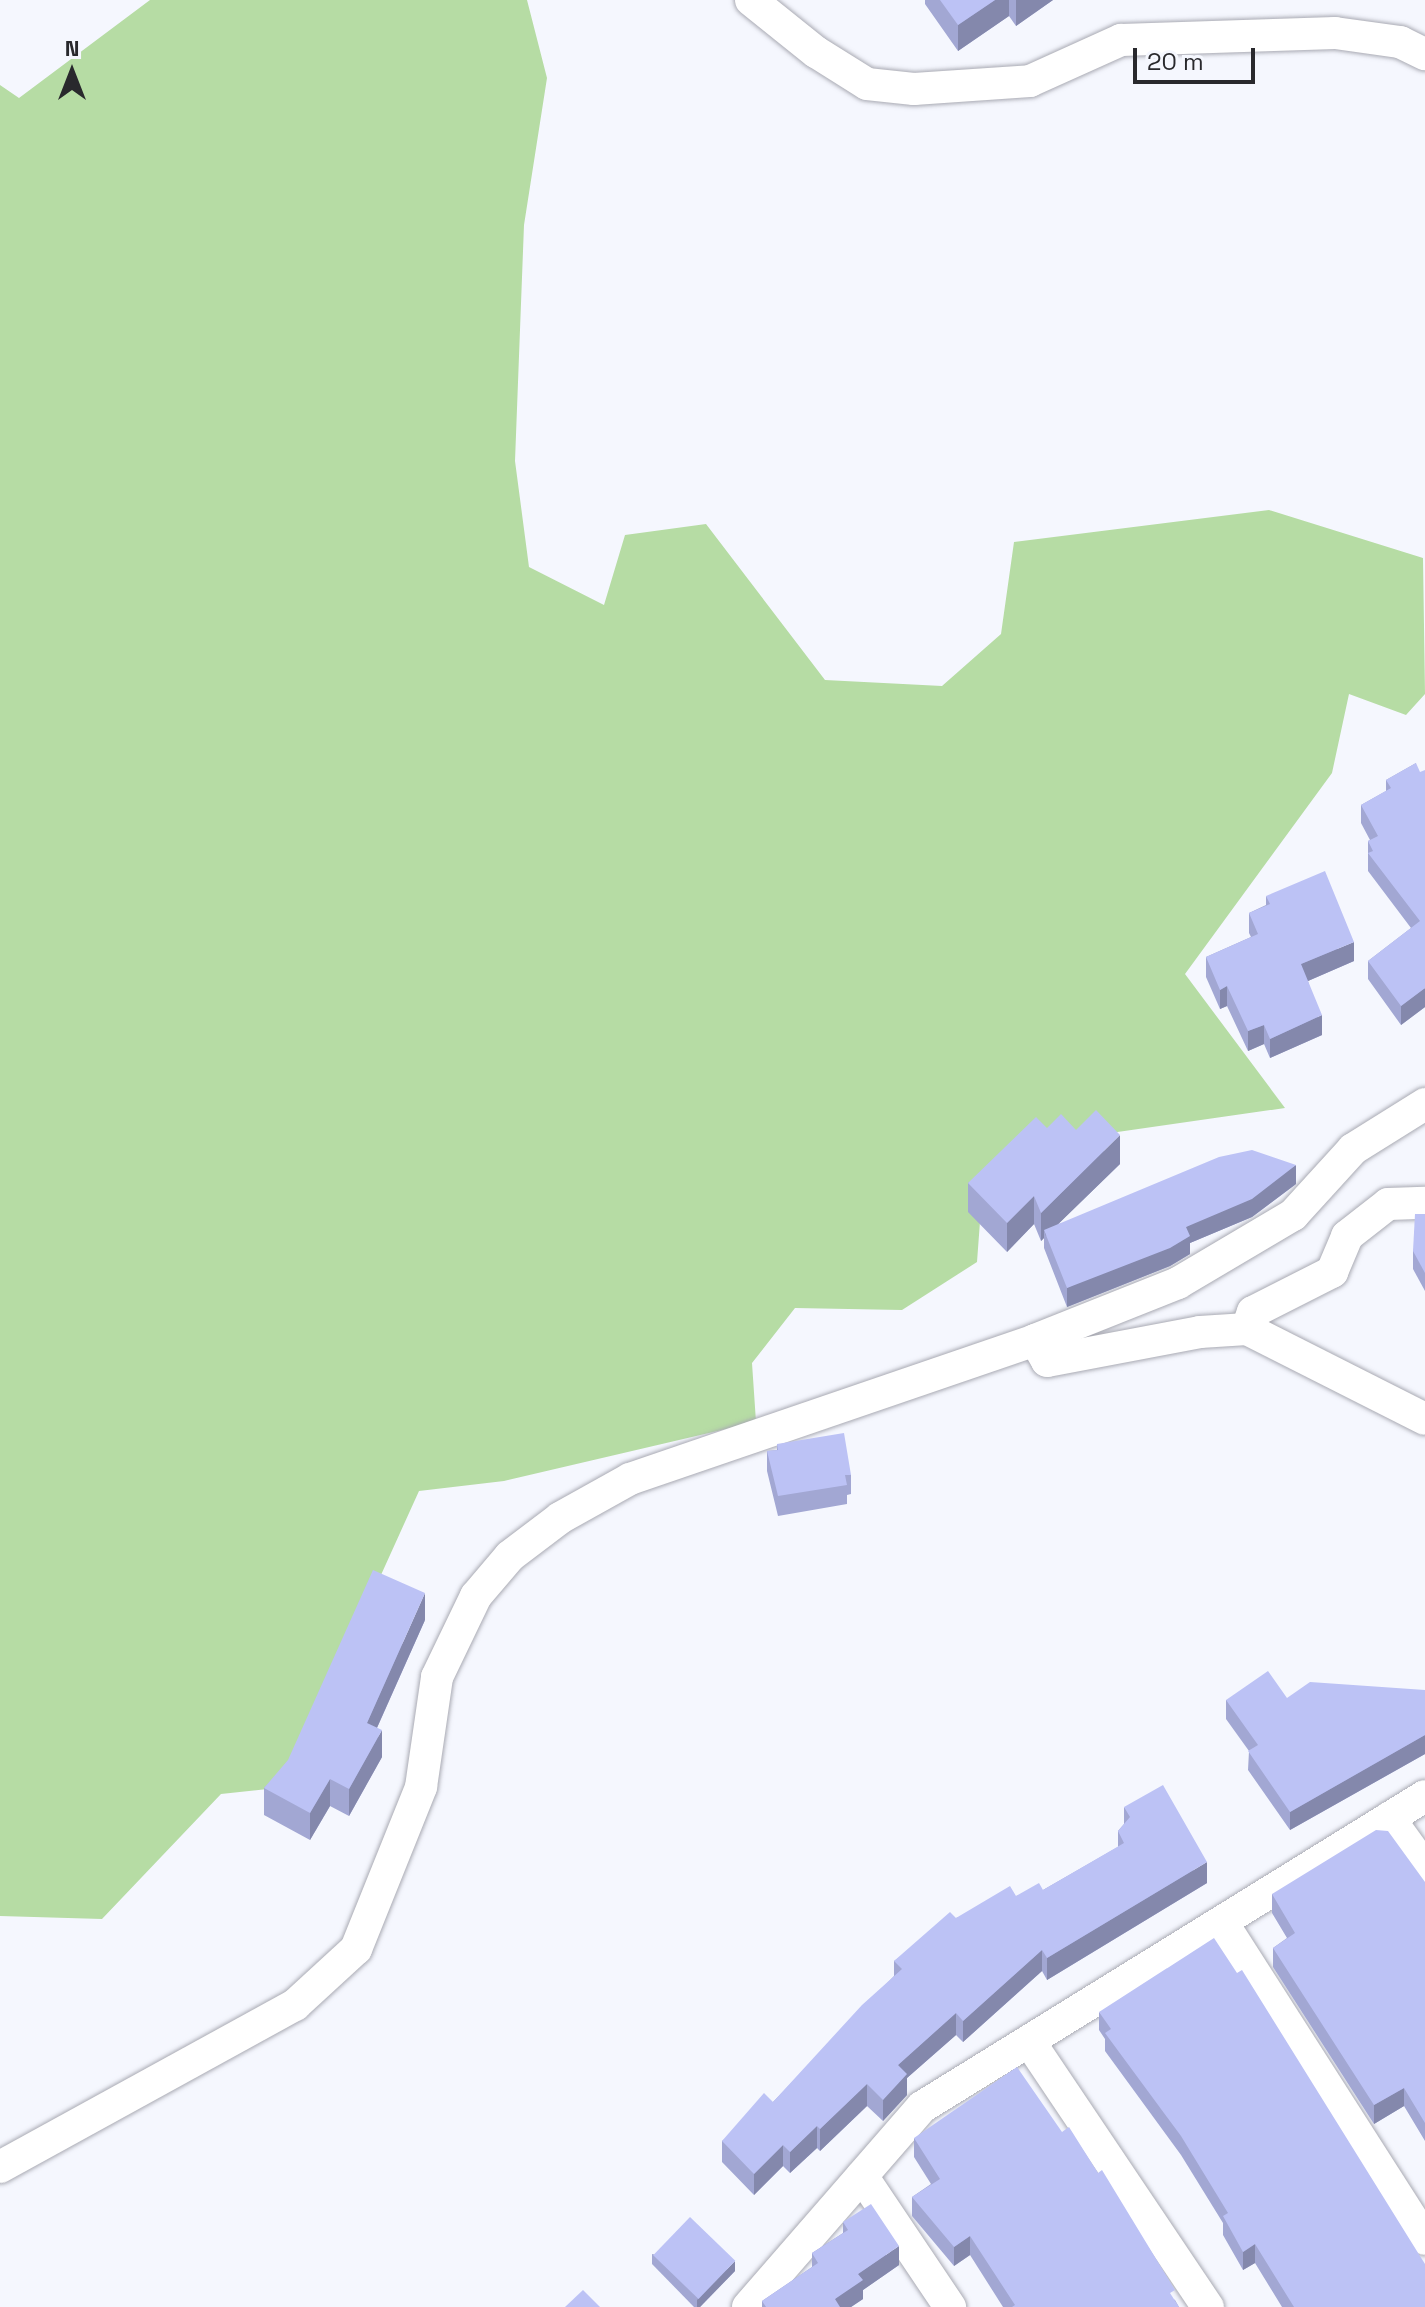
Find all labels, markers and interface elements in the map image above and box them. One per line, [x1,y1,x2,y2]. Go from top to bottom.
north arrow [32,32,112,112]
scale bar [1137,32,1259,82]
text: N [65,34,79,62]
text: 20 m [1147,46,1204,77]

